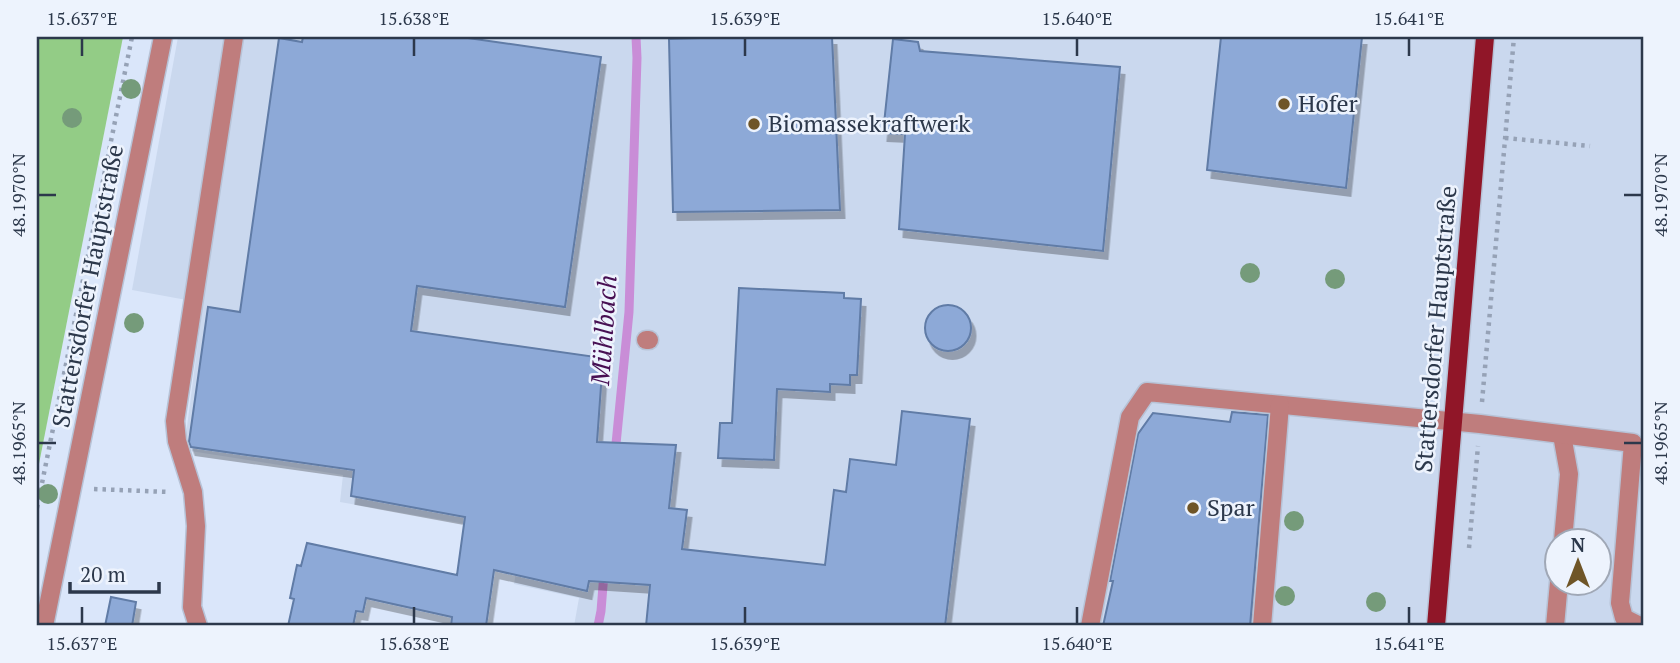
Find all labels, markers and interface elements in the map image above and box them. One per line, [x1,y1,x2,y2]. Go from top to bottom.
text: 15.637°E [46,6,118,30]
text: 15.638°E [378,6,450,30]
text: 15.639°E [709,6,781,30]
text: 15.640°E [1041,6,1113,30]
text: 15.641°E [1373,6,1445,30]
place label: Hofer [1298,87,1359,119]
marker: Hofer [1276,96,1292,112]
place label: Biomassekraftwerk [768,107,971,139]
marker: Biomassekraftwerk [746,116,762,132]
street label: Stattersdorfer Hauptstraße [44,142,130,430]
text: 48.1970°N [6,153,30,237]
text: 48.1970°N [1648,153,1672,237]
street label: Stattersdorfer Hauptstraße [1407,184,1463,474]
water label: Mühlbach [582,274,624,387]
text: 48.1965°N [6,401,30,485]
text: 48.1965°N [1648,401,1672,485]
place label: Spar [1207,491,1256,523]
marker: Spar [1185,500,1201,516]
north arrow [1544,526,1614,596]
text: N [1571,532,1586,557]
scale bar [70,551,159,595]
text: 20 m [80,560,126,588]
text: 15.637°E [46,631,118,655]
text: 15.638°E [378,631,450,655]
text: 15.639°E [709,631,781,655]
text: 15.640°E [1041,631,1113,655]
text: 15.641°E [1373,631,1445,655]

